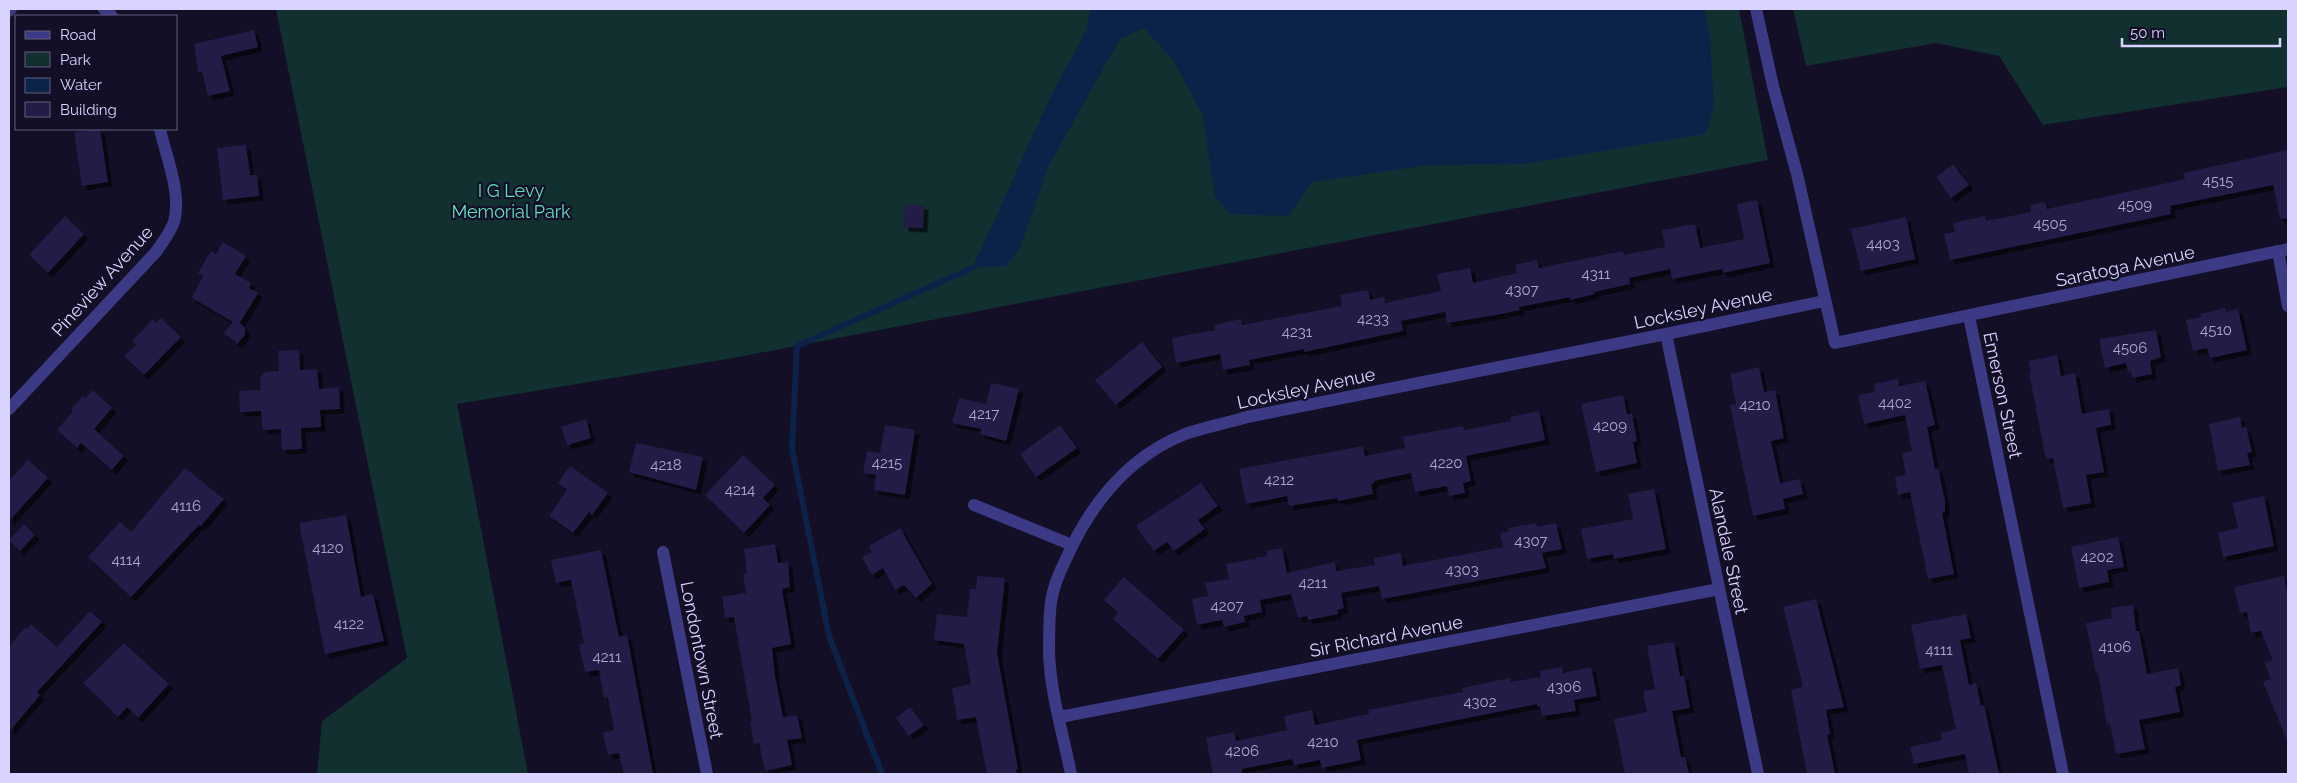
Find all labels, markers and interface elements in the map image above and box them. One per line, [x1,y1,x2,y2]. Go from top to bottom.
legend [15,15,178,130]
scale bar [2122,15,2280,47]
text: 50 m [2130,24,2165,42]
text: Road [60,26,96,44]
text: Park [60,51,91,69]
text: Water [60,76,103,94]
text: Building [60,101,117,119]
house number: 4515 [2203,172,2233,190]
park label: I G Levy Memorial Park [451,180,571,222]
house number: 4509 [2118,196,2152,214]
house number: 4505 [2033,215,2067,233]
street label: Pineview Avenue [47,221,157,340]
house number: 4403 [1866,235,1900,253]
street label: Saratoga Avenue [2054,241,2197,291]
house number: 4311 [1581,265,1611,283]
house number: 4307 [1505,281,1539,299]
street label: Locksley Avenue [1632,283,1774,333]
house number: 4233 [1357,310,1389,328]
house number: 4510 [2200,321,2232,339]
house number: 4231 [1282,323,1313,341]
street label: Emerson Street [1979,330,2027,460]
house number: 4506 [2113,339,2147,357]
street label: Locksley Avenue [1235,363,1377,413]
house number: 4402 [1878,394,1912,412]
house number: 4210 [1739,396,1771,414]
house number: 4217 [969,405,999,423]
house number: 4209 [1593,417,1627,435]
house number: 4215 [872,454,902,472]
house number: 4220 [1429,454,1463,472]
house number: 4218 [650,456,682,474]
house number: 4212 [1264,471,1294,489]
house number: 4214 [725,481,755,499]
street label: Alandale Street [1705,486,1753,616]
house number: 4116 [171,497,201,515]
house number: 4307 [1514,532,1548,550]
house number: 4120 [312,539,344,557]
house number: 4202 [2080,548,2114,566]
house number: 4114 [111,551,141,569]
house number: 4303 [1445,561,1479,579]
house number: 4211 [1299,574,1328,592]
street label: Londontown Street [676,580,728,740]
house number: 4207 [1210,597,1244,615]
street label: Sir Richard Avenue [1308,611,1465,661]
house number: 4122 [334,615,364,633]
house number: 4106 [2099,638,2131,656]
house number: 4111 [1925,641,1953,659]
house number: 4211 [593,648,622,666]
house number: 4306 [1547,678,1581,696]
house number: 4302 [1463,693,1497,711]
house number: 4210 [1307,733,1339,751]
house number: 4206 [1225,742,1259,760]

